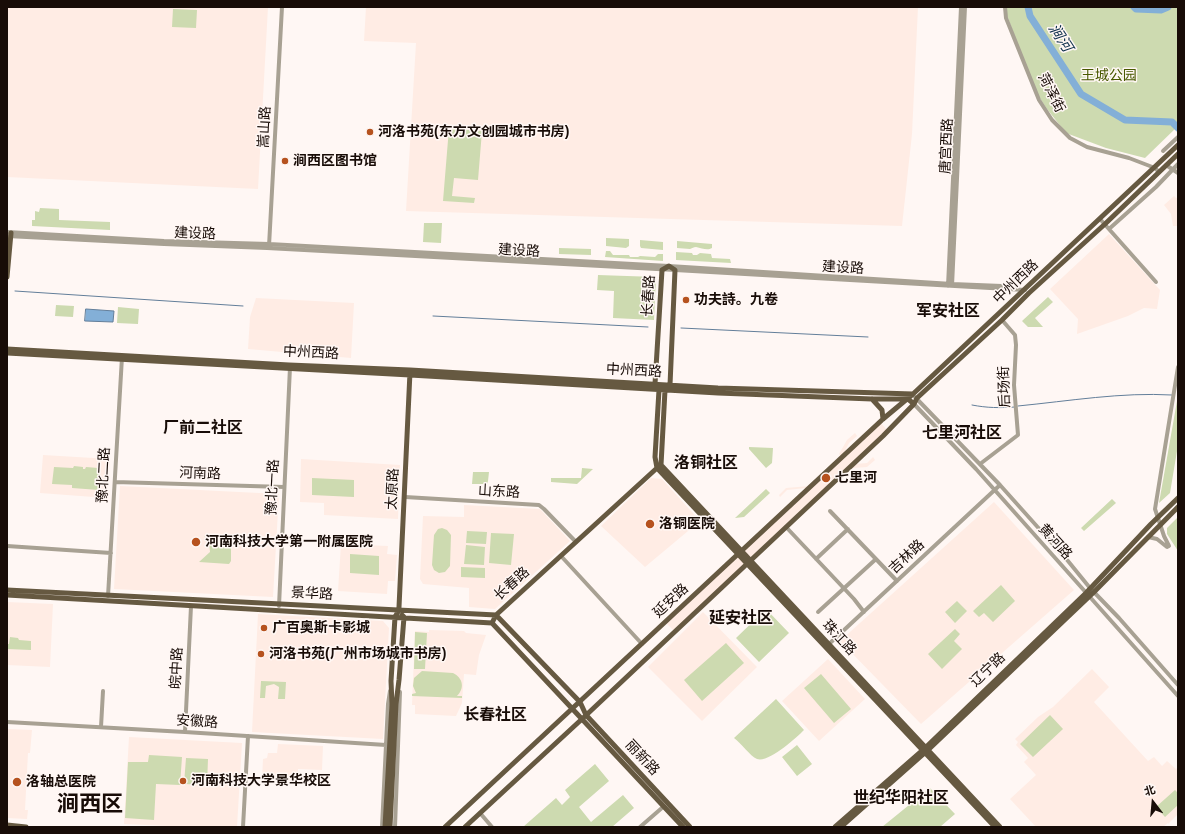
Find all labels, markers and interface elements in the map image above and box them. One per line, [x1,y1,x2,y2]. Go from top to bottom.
water label: 涧河 [1044,21,1076,55]
park label: 王城公园 [1081,68,1137,84]
street label: 菏泽街 [1034,70,1068,116]
street label: 嵩山路 [256,106,274,148]
street label: 唐宫西路 [937,118,957,174]
place label: 河洛书苑(东方文创园城市书房) [378,124,569,140]
marker: 河洛书苑(东方文创园城市书房) [365,127,375,137]
place label: 涧西区图书馆 [293,153,377,169]
marker: 涧西区图书馆 [280,156,290,166]
street label: 建设路 [174,225,216,243]
street label: 建设路 [498,242,540,260]
street label: 中州西路 [990,257,1042,307]
street label: 建设路 [822,259,864,277]
street label: 长春路 [639,274,659,318]
place label: 功夫詩。九卷 [694,292,778,308]
marker: 功夫詩。九卷 [681,295,691,305]
district label: 军安社区 [916,302,980,322]
street label: 中州西路 [283,343,339,363]
street label: 中州西路 [606,361,662,381]
street label: 后场街 [996,366,1014,408]
district label: 厂前二社区 [163,419,243,439]
district label: 七里河社区 [922,424,1002,444]
street label: 豫北二路 [94,447,114,503]
district label: 洛铜社区 [674,454,738,474]
street label: 豫北一路 [263,459,283,515]
street label: 河南路 [179,465,221,483]
street label: 太原路 [384,468,402,510]
place label: 七里河 [835,470,877,486]
marker: 七里河 [820,472,832,484]
street label: 山东路 [478,483,520,501]
place label: 洛铜医院 [659,516,715,532]
marker: 洛铜医院 [644,518,656,530]
street label: 黄河路 [1035,521,1075,563]
place label: 河南科技大学第一附属医院 [205,534,373,550]
marker: 河南科技大学第一附属医院 [190,536,202,548]
street label: 吉林路 [886,537,928,577]
street label: 长春路 [491,564,533,604]
street label: 延安路 [650,581,692,621]
street label: 景华路 [291,585,333,603]
district label: 延安社区 [709,609,773,629]
street label: 珠江路 [819,617,859,659]
place label: 广百奥斯卡影城 [272,620,370,636]
marker: 广百奥斯卡影城 [259,623,269,633]
place label: 河洛书苑(广州市场城市书房) [269,646,446,662]
street label: 皖中路 [168,647,186,689]
marker: 河洛书苑(广州市场城市书房) [256,649,266,659]
street label: 辽宁路 [967,649,1009,691]
district label: 长春社区 [463,706,527,726]
street label: 安徽路 [175,712,219,732]
street label: 丽新路 [622,737,662,779]
place label: 河南科技大学景华校区 [191,773,331,789]
place label: 洛轴总医院 [26,774,96,790]
marker: 洛轴总医院 [11,776,23,788]
marker: 河南科技大学景华校区 [178,776,188,786]
north arrow [1133,782,1173,822]
text: 北 [1143,783,1157,798]
district label: 世纪华阳社区 [853,789,949,809]
district label: 涧西区 [57,792,123,818]

